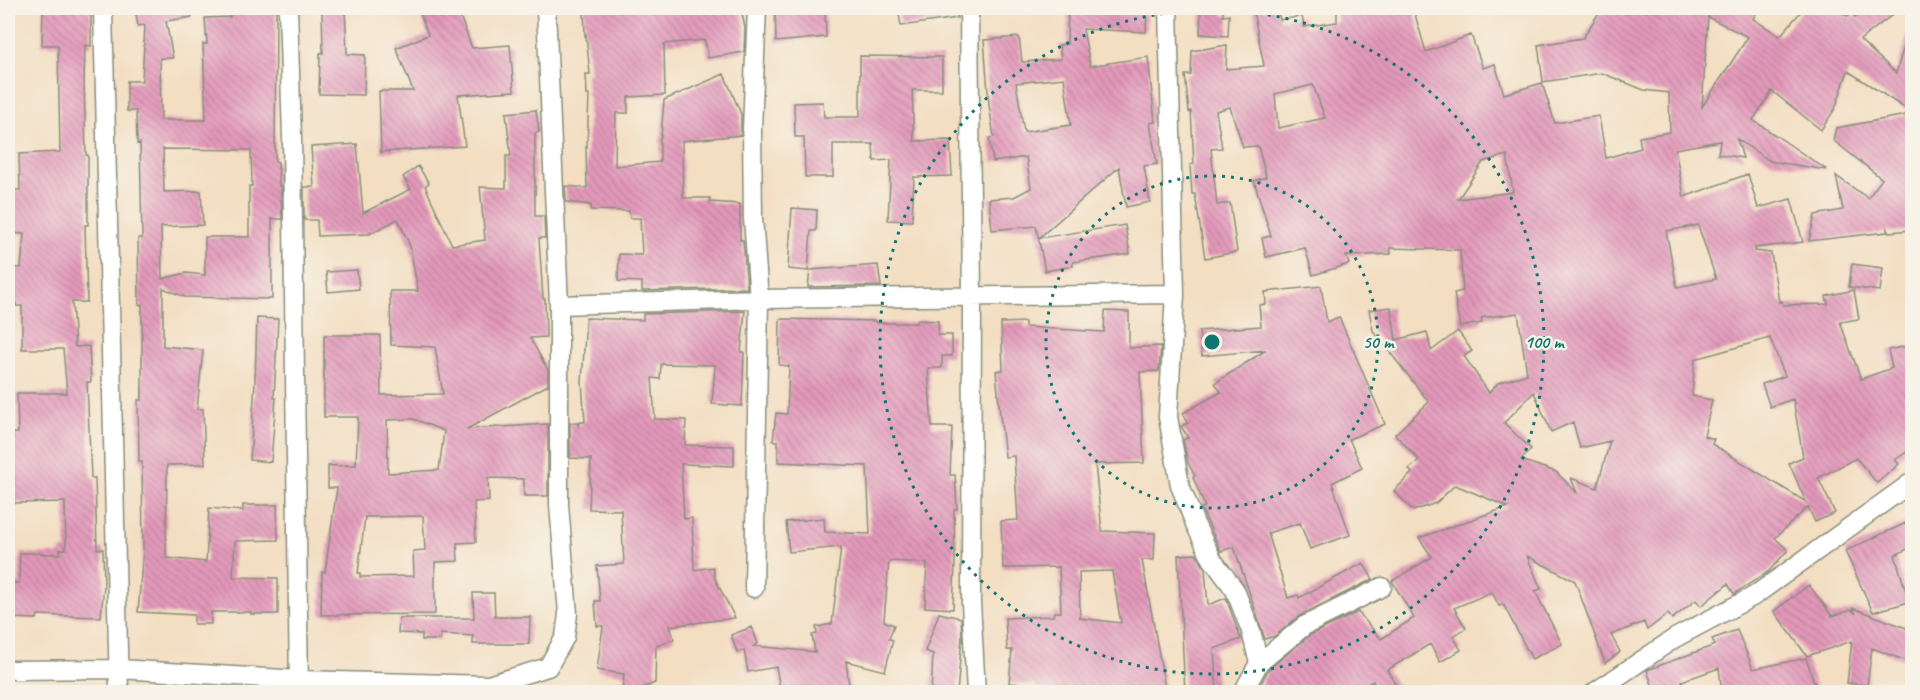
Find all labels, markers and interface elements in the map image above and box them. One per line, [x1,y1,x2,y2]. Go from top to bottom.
text: 50 m [1363,331,1395,353]
text: 100 m [1525,331,1565,353]
centre of rings [1202,332,1222,352]

